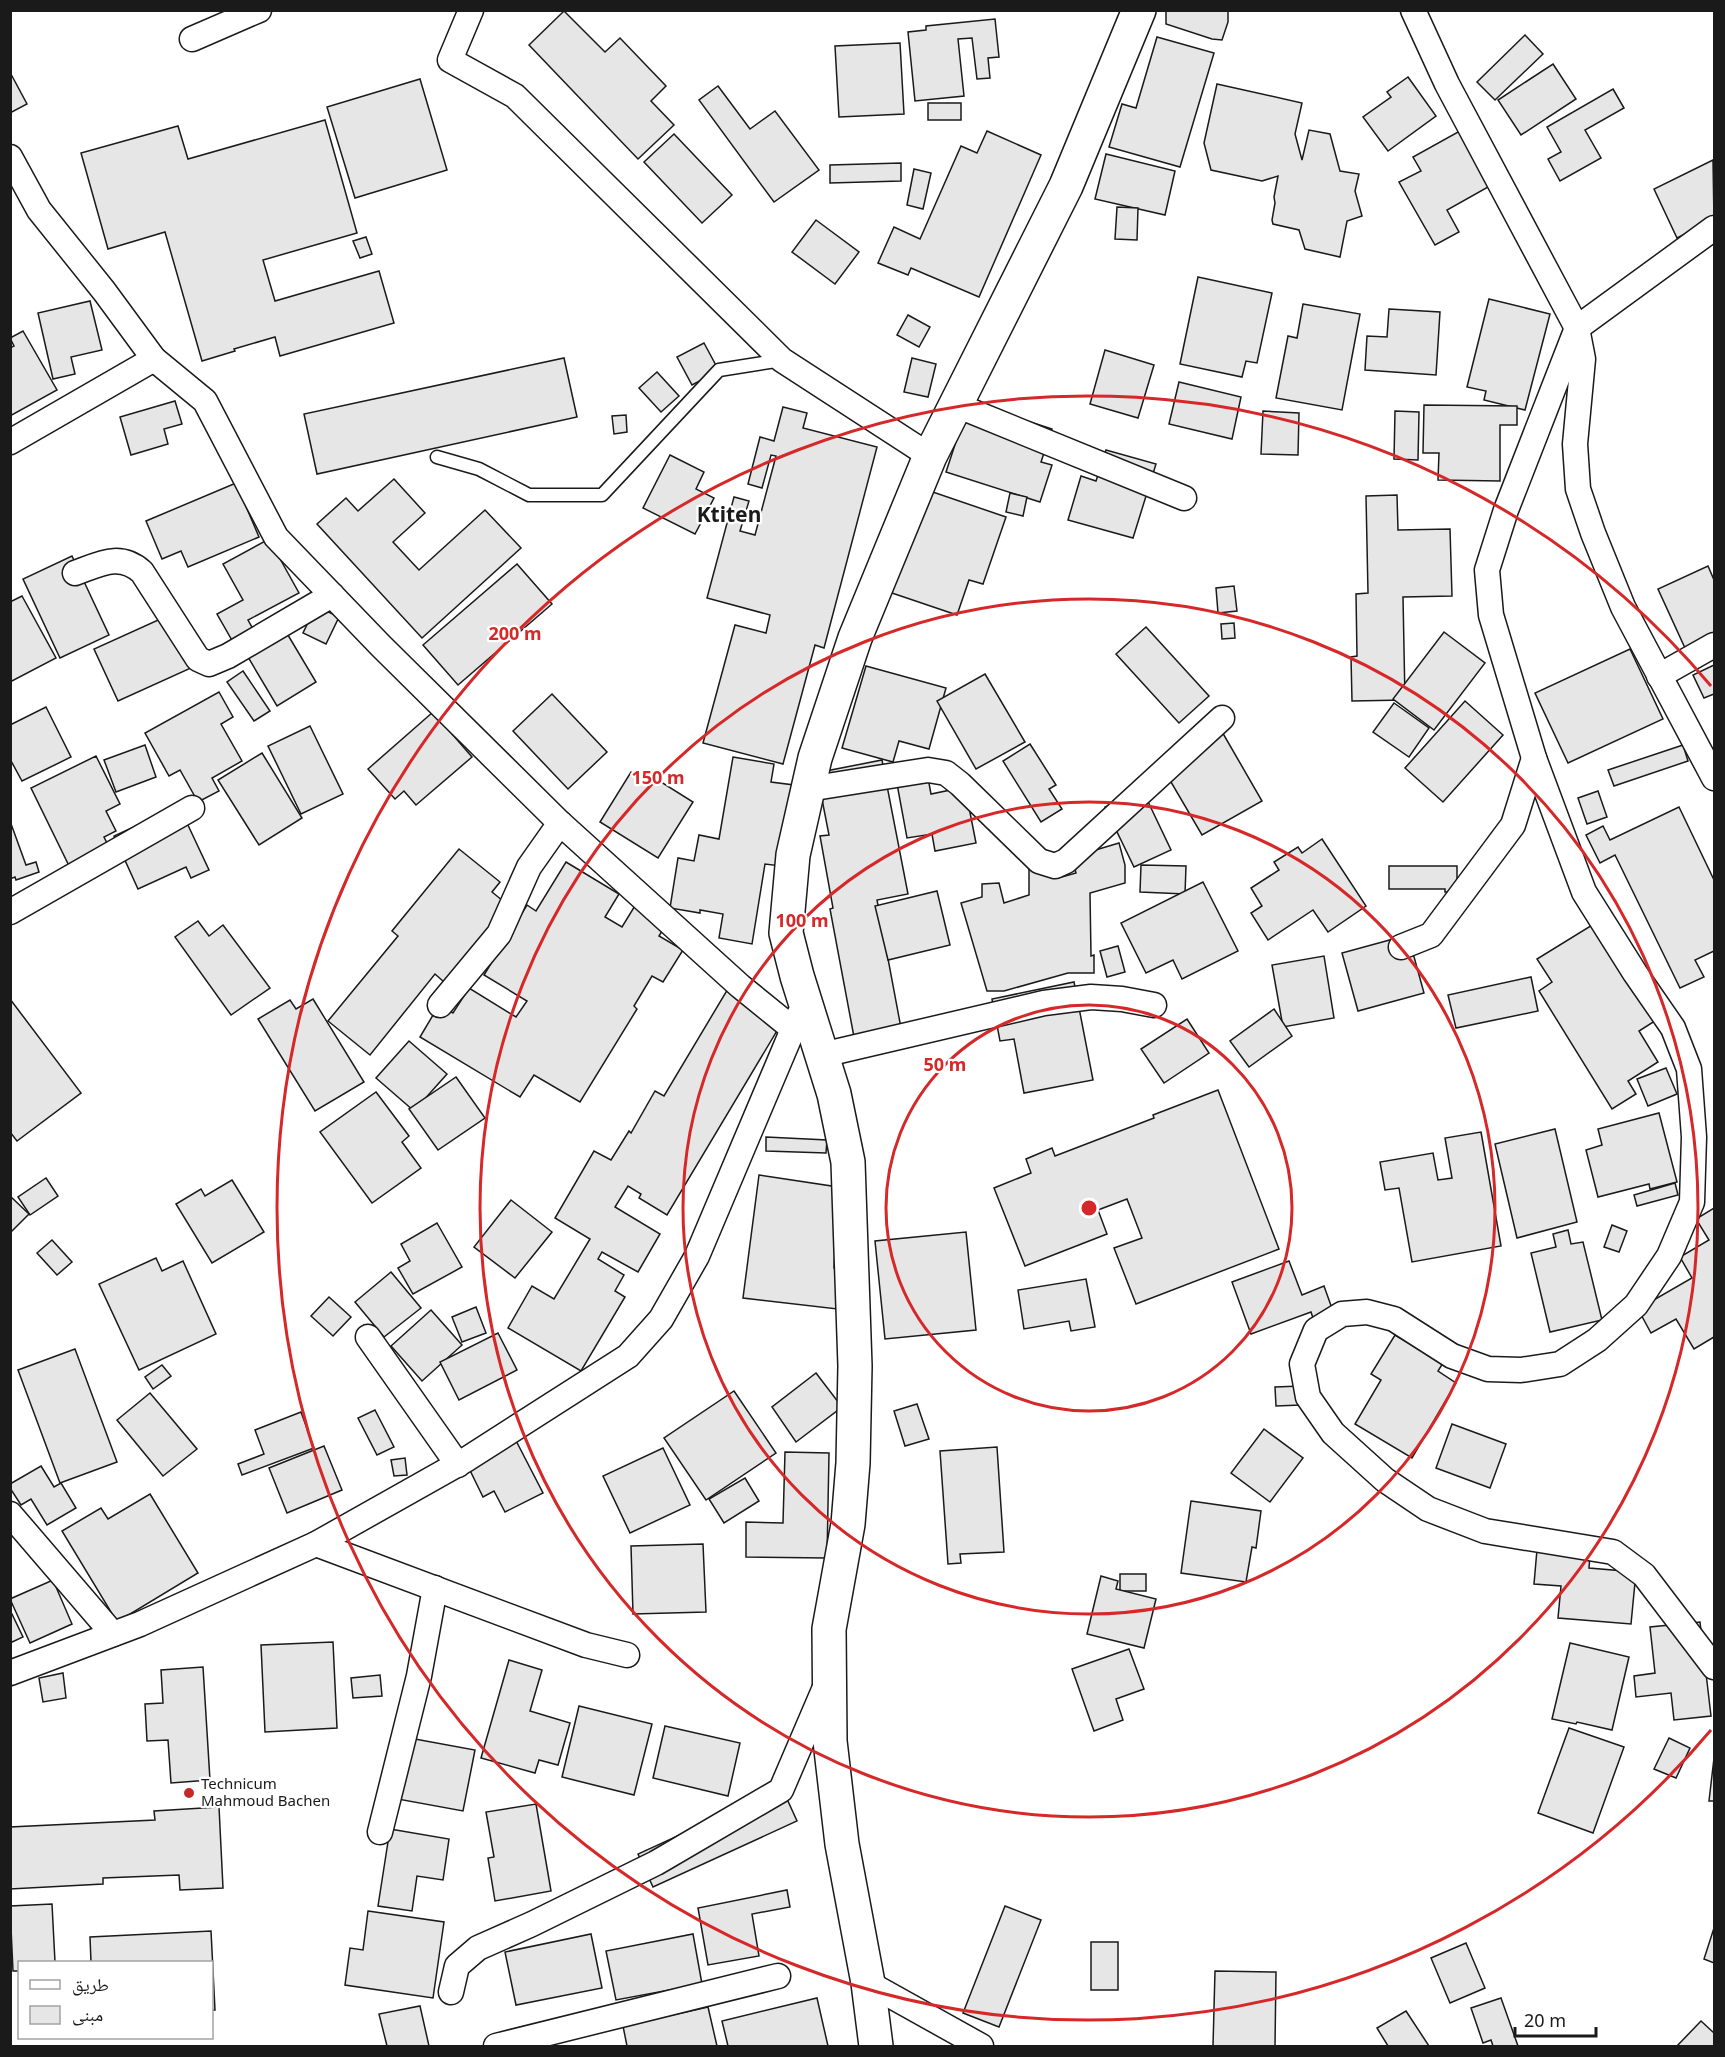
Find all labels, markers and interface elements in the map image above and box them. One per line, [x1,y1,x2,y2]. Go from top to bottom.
district label: Ktiten [697,500,761,528]
text: 200 m [488,621,542,645]
text: 150 m [631,765,685,789]
text: 100 m [775,908,829,932]
text: 50 m [924,1052,966,1076]
centre of rings [1079,1198,1099,1218]
place label: Technicum Mahmoud Bachen [201,1773,330,1810]
marker: Technicum Mahmoud Bachen [182,1786,196,1800]
legend [18,1961,213,2039]
text: طريق [72,1972,109,1996]
scale bar [1515,2000,1596,2038]
text: مبنى [72,2002,103,2026]
text: 20 m [1524,2008,1566,2032]

